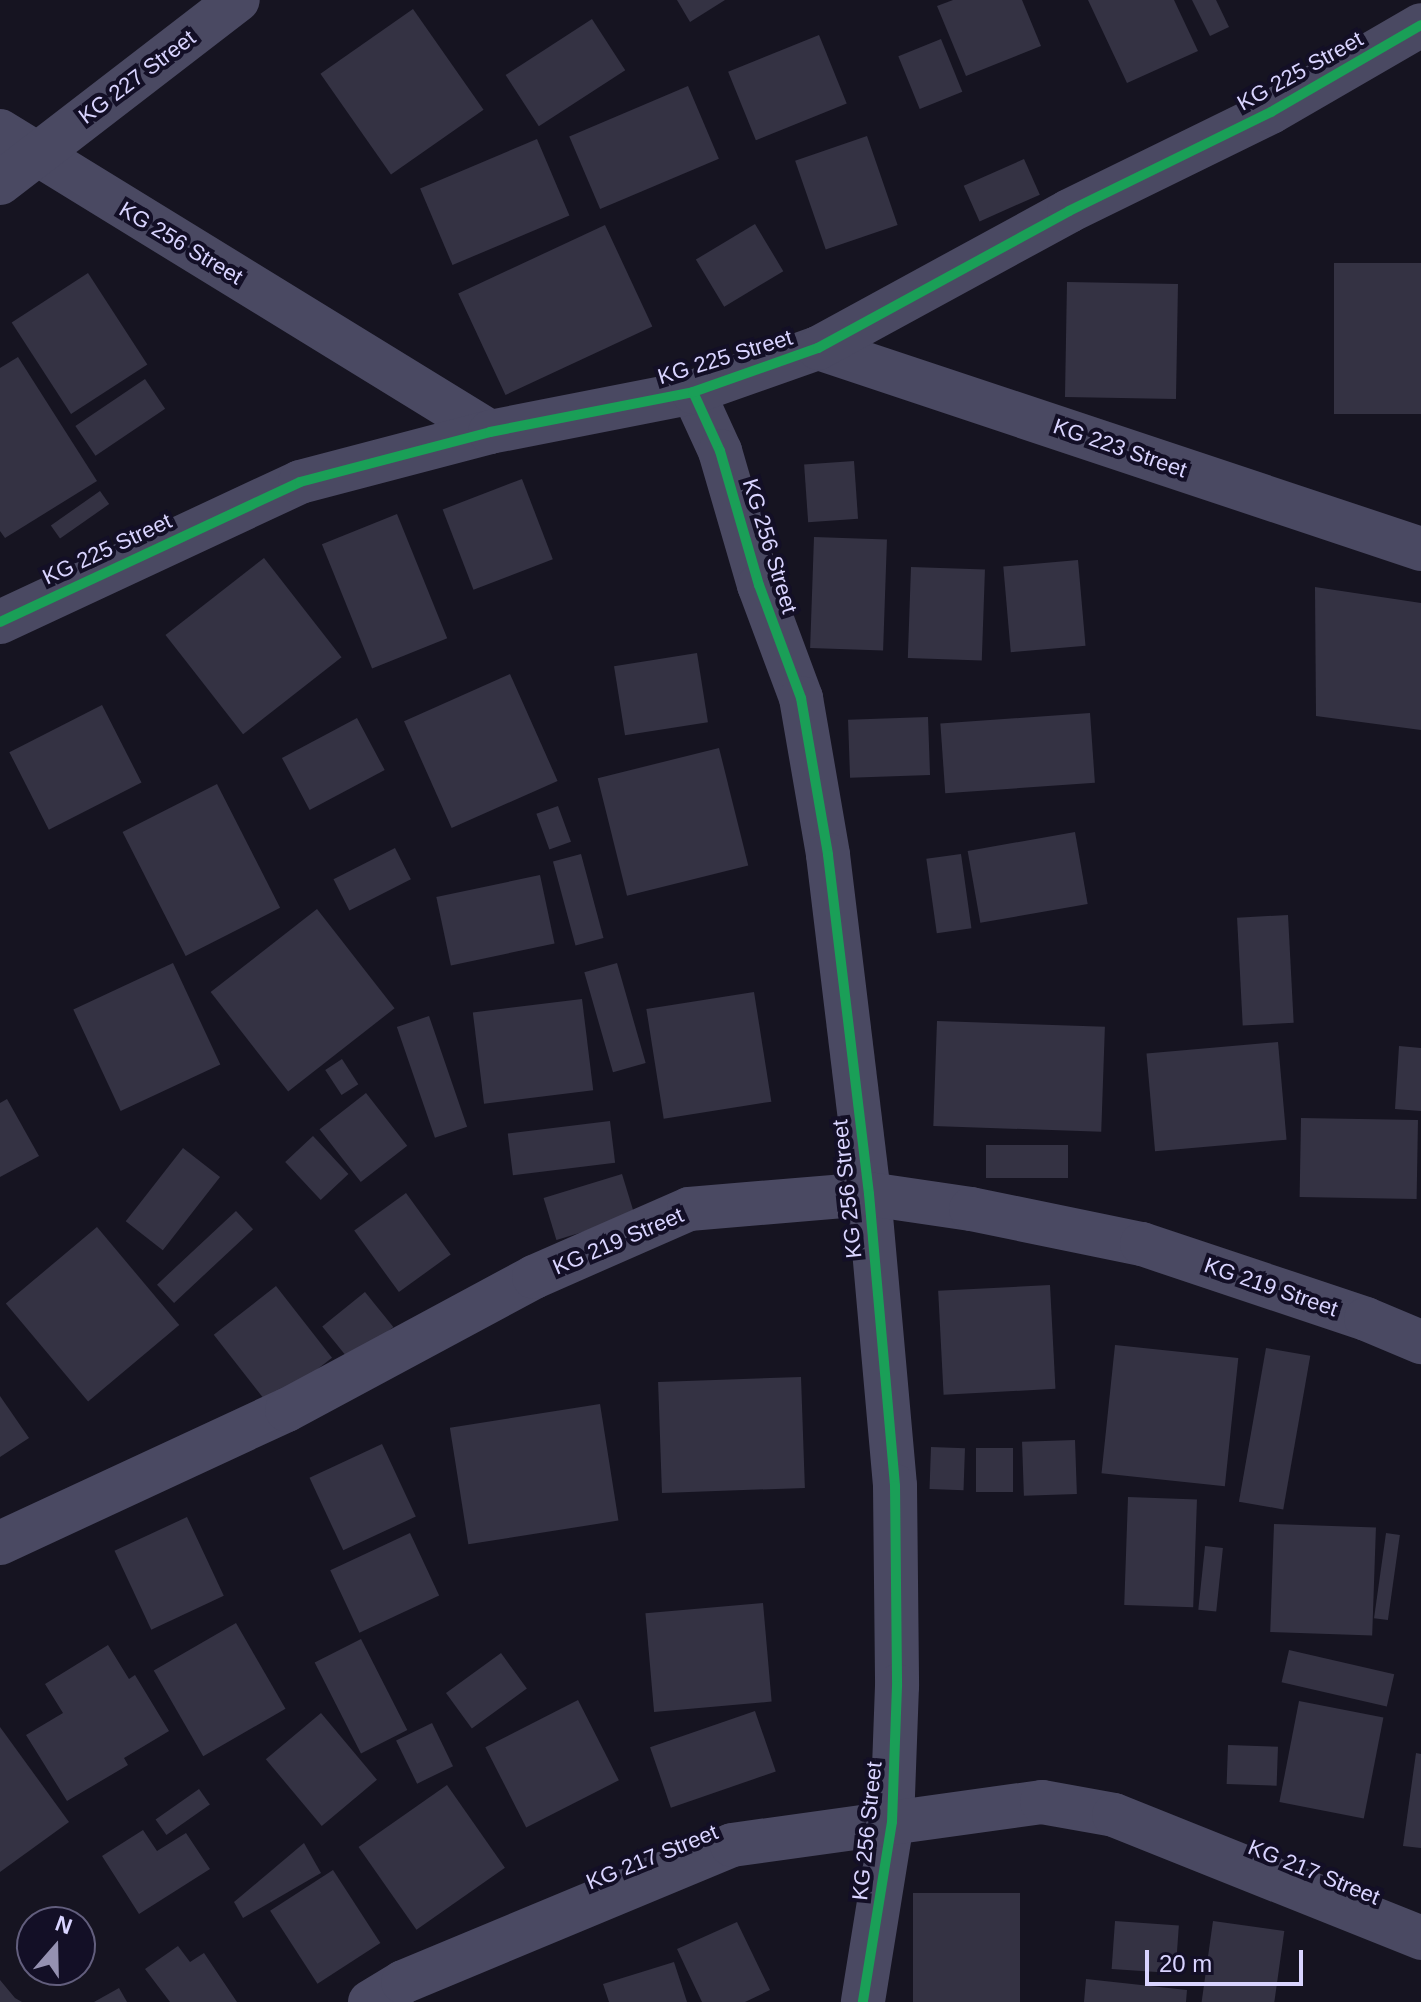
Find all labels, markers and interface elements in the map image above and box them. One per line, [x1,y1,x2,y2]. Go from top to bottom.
street label: KG 227 Street [73,25,201,129]
street label: KG 225 Street [1233,26,1367,116]
street label: KG 256 Street [114,196,248,290]
street label: KG 225 Street [654,324,796,390]
street label: KG 223 Street [1050,413,1190,483]
street label: KG 256 Street [737,475,803,617]
street label: KG 225 Street [38,508,176,590]
street label: KG 256 Street [827,1118,867,1260]
street label: KG 219 Street [549,1202,687,1280]
street label: KG 219 Street [1201,1252,1341,1322]
street label: KG 256 Street [847,1760,887,1902]
street label: KG 217 Street [582,1819,722,1895]
street label: KG 217 Street [1244,1834,1384,1910]
north arrow [16,1906,96,1986]
text: N [52,1910,75,1939]
scale bar [1149,1934,1307,1984]
text: 20 m [1159,1950,1212,1977]

